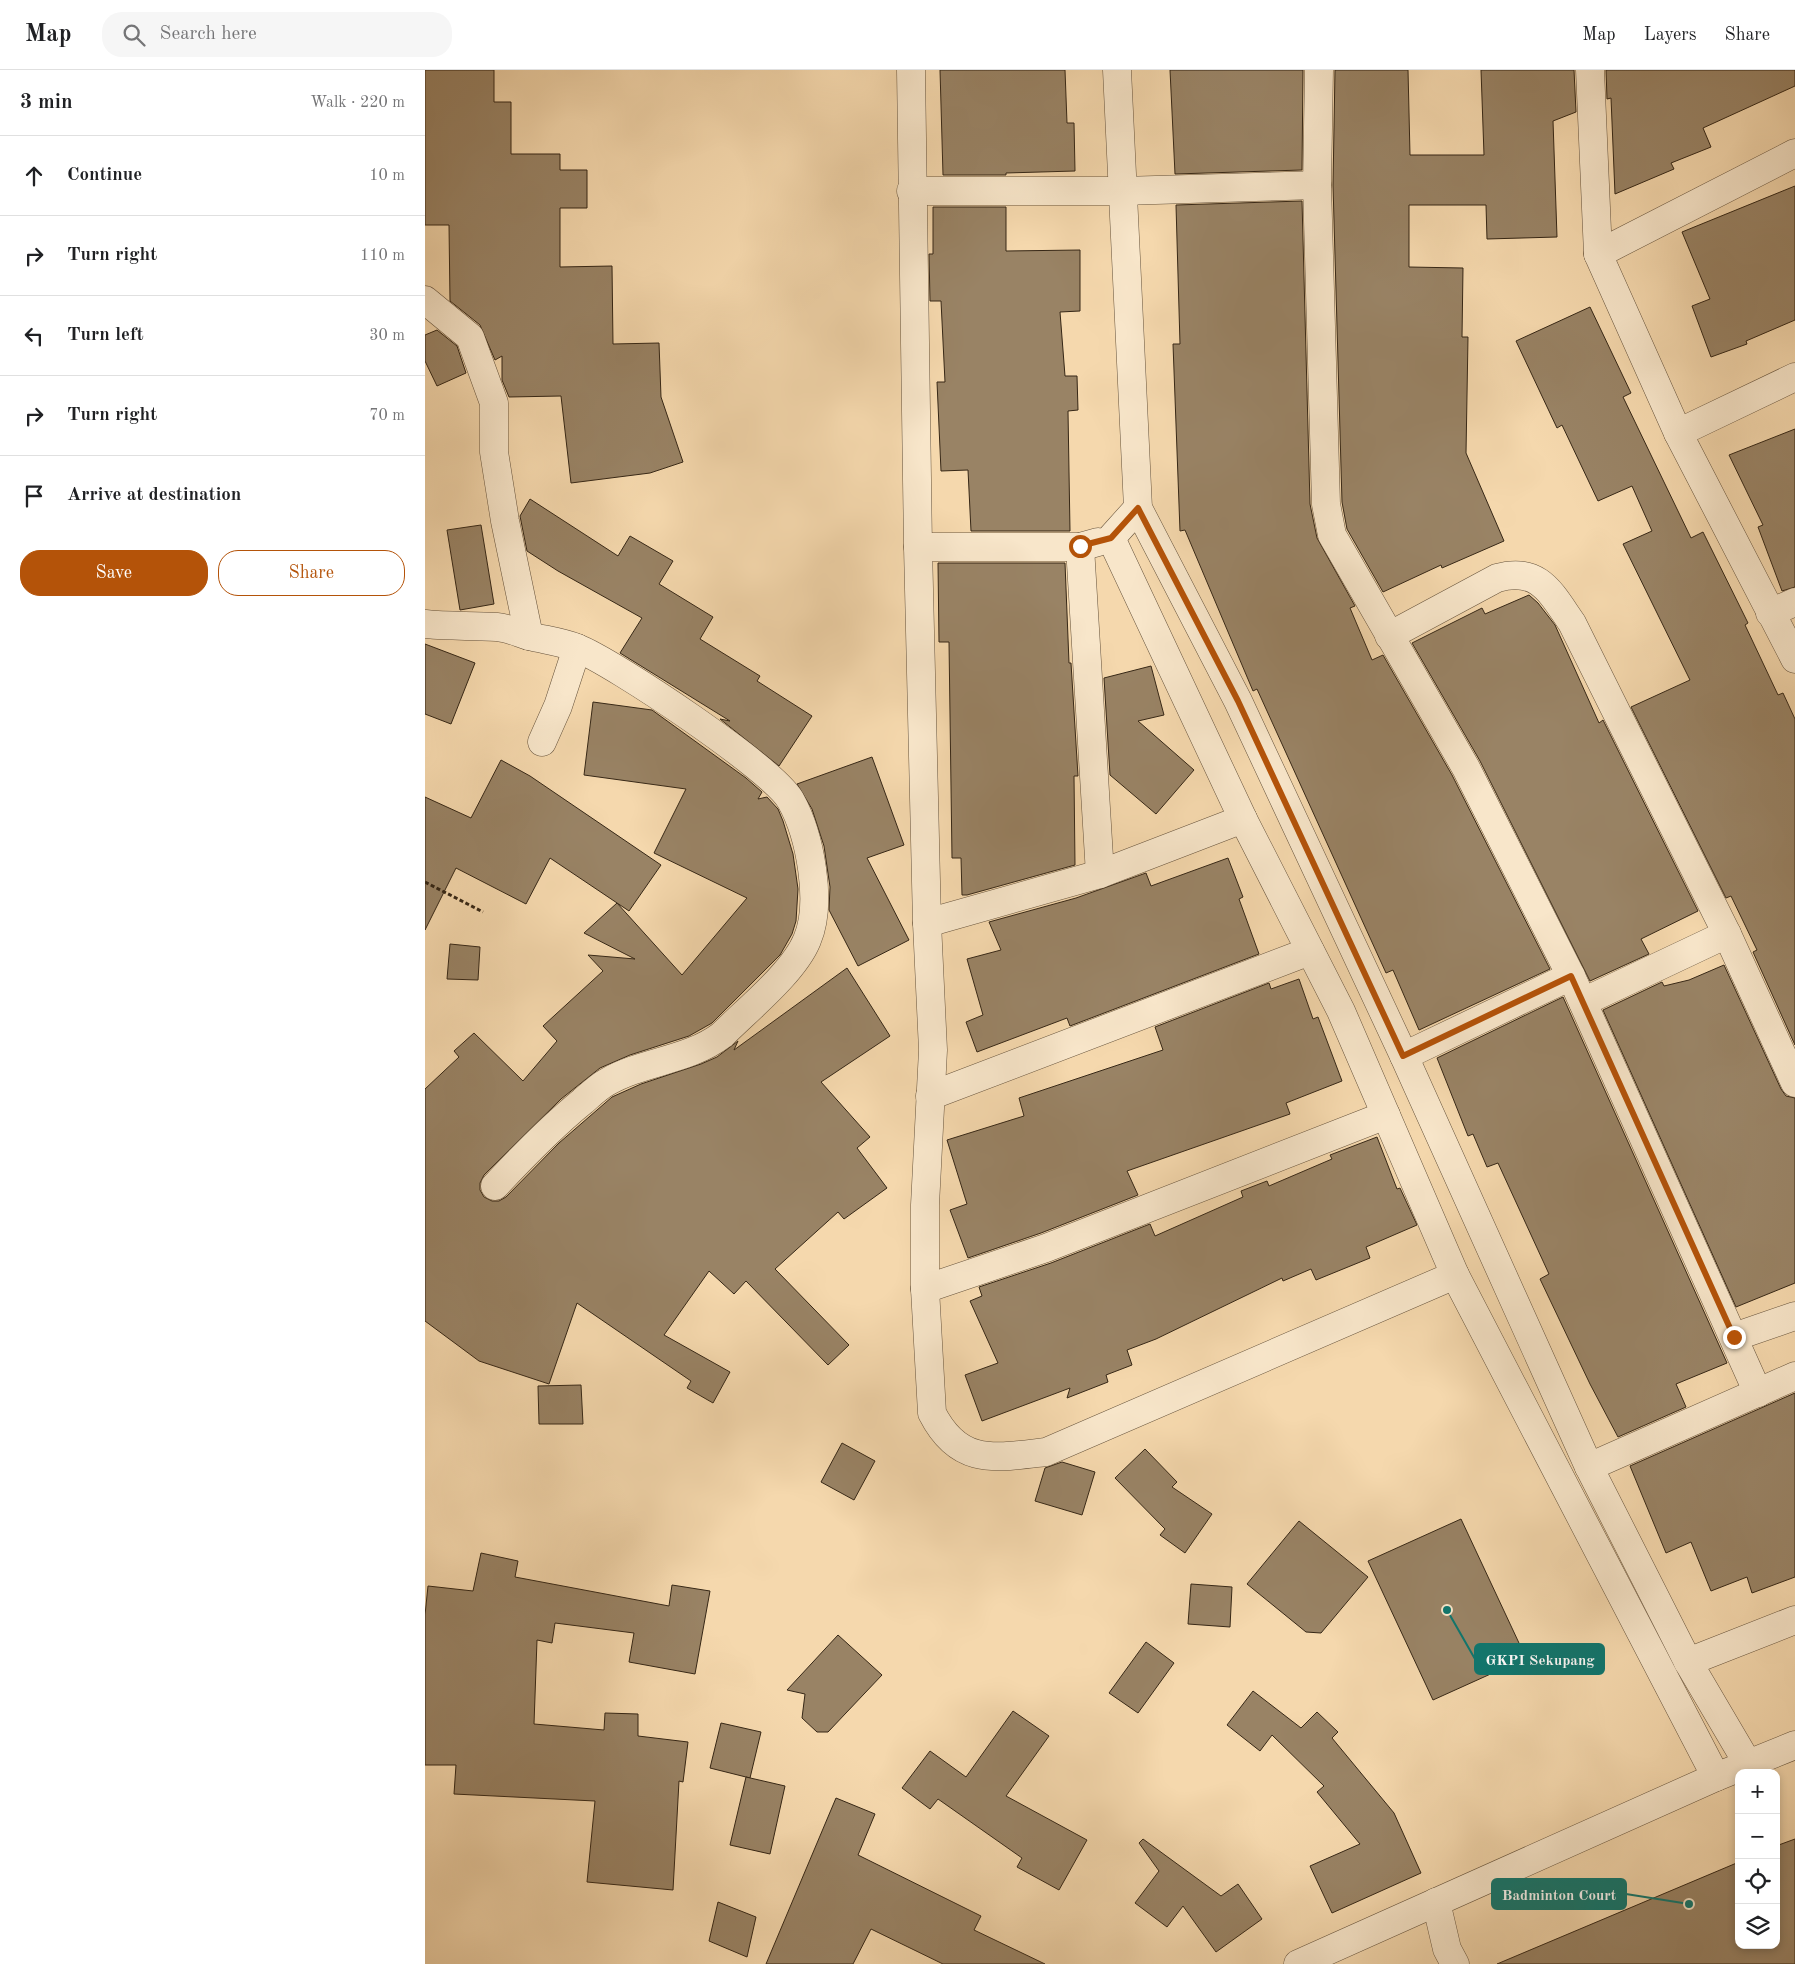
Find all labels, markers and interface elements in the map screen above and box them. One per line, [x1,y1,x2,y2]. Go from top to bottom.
search box [102,12,452,57]
icon: search [120,21,148,49]
text: Map [25,23,72,47]
text: Search here [160,25,257,44]
text: Map [1582,26,1616,44]
text: Layers [1644,26,1696,44]
text: Share [1724,26,1770,44]
text: 3 min [20,92,73,113]
text: Walk · 220 m [310,95,405,111]
icon: ahead [20,162,48,190]
text: Continue [67,166,142,185]
text: 10 m [369,168,405,184]
icon: right [20,242,48,270]
text: Turn right [67,246,157,265]
text: 110 m [360,248,405,264]
icon: left [20,322,48,350]
text: Turn left [67,326,144,345]
text: 30 m [369,328,405,344]
icon: right [20,402,48,430]
text: Turn right [67,406,157,425]
text: 70 m [369,408,405,424]
icon: arrive [20,482,48,510]
text: Arrive at destination [67,486,241,505]
route start [1069,535,1092,558]
button: Save [20,550,208,596]
button: Share [218,550,405,596]
route end [1723,1326,1746,1349]
callout: GKPI Sekupang [1475,1644,1604,1674]
text: GKPI Sekupang [1485,1654,1595,1669]
map controls [1735,1769,1780,1949]
button: + [1735,1769,1780,1814]
button: − [1735,1814,1780,1859]
button: locate [1735,1859,1780,1904]
callout: Badminton Court [1492,1879,1626,1909]
text: Badminton Court [1502,1889,1617,1904]
button: layers [1735,1904,1780,1949]

